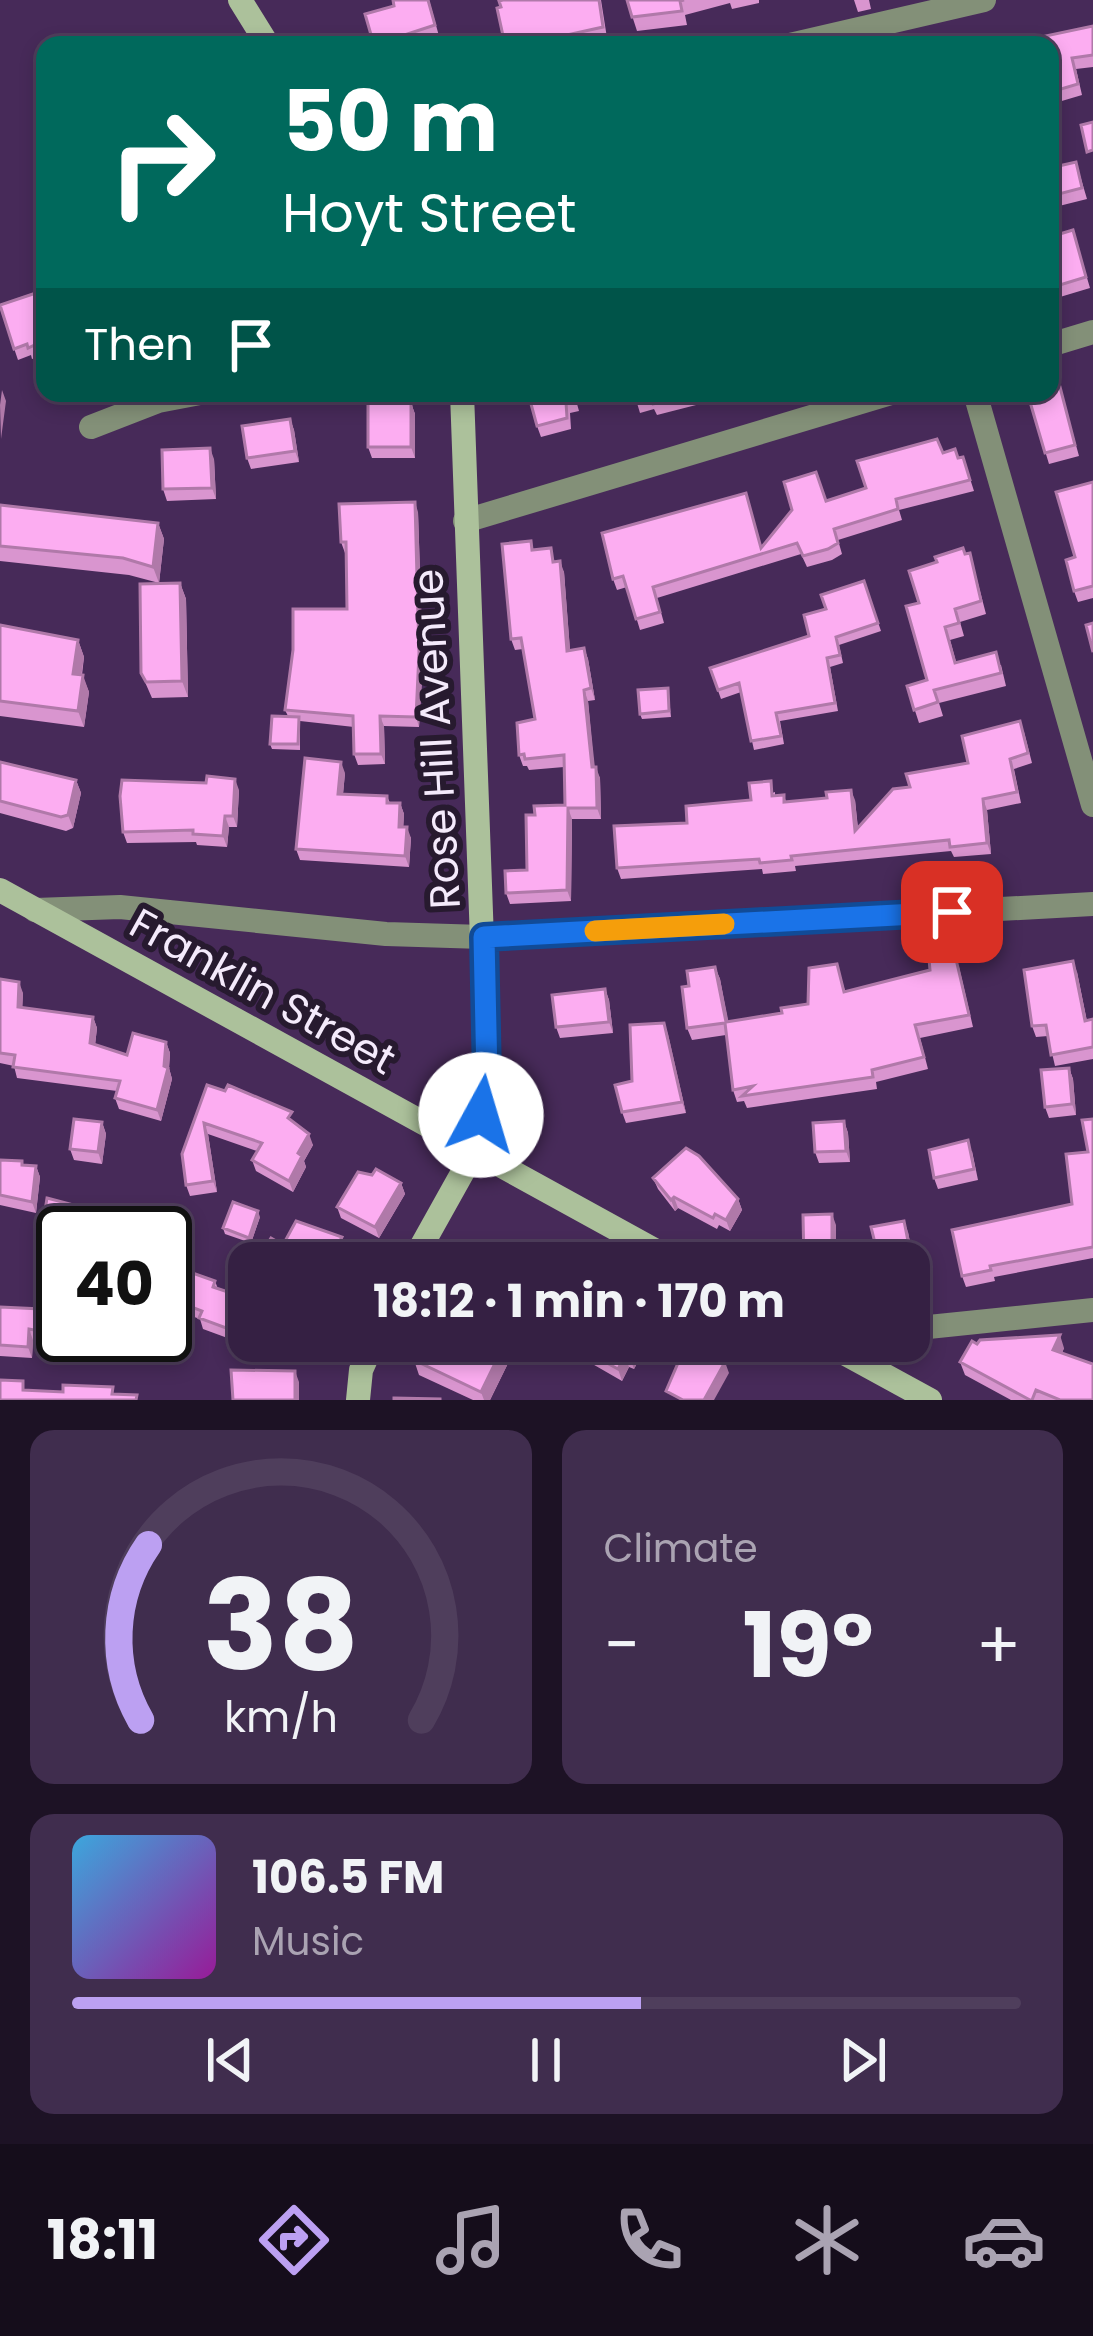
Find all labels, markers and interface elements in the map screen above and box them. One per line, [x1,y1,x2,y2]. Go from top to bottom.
text: 50 m [282,63,498,180]
icon: right [84,84,240,240]
text: Hoyt Street [282,175,577,251]
icon: arrive [218,312,284,378]
text: Then [84,313,194,376]
street label: Rose Hill Avenue [398,567,475,911]
pin [901,861,1003,963]
icon: arrive [919,879,985,945]
street label: Franklin Street [119,894,406,1089]
position arrow [418,1052,544,1178]
speed limit sign: 40 [36,1206,192,1362]
text: 18:12 · 1 min · 170 m [373,1270,785,1333]
text: Climate [604,1521,758,1576]
text: 38 [203,1538,359,1713]
text: 19° [742,1582,873,1709]
text: − [604,1599,640,1691]
text: + [976,1599,1021,1691]
text: km/h [224,1687,338,1747]
text: 106.5 FM [252,1846,444,1909]
text: Music [252,1914,364,1969]
icon: previous [197,2027,263,2093]
icon: pause [513,2027,579,2093]
icon: next [830,2027,896,2093]
icon: directions [252,2198,336,2282]
icon: music [429,2198,513,2282]
icon: phone [607,2198,691,2282]
icon: climate [785,2198,869,2282]
icon: car [962,2198,1046,2282]
text: 18:11 [47,2202,158,2278]

